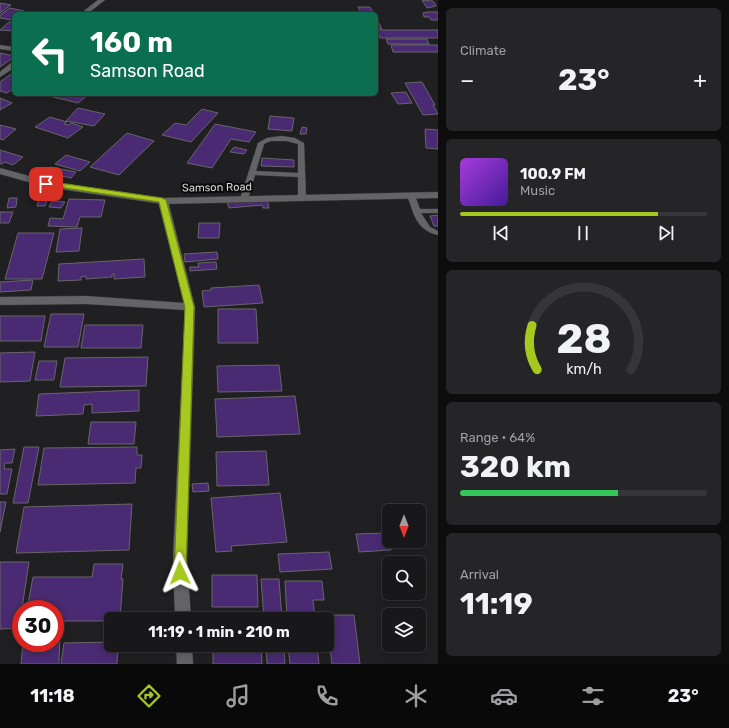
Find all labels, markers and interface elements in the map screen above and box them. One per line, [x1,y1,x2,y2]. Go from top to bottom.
text: 160 m [90,26,173,59]
icon: left [24,28,76,80]
text: Climate [460,43,506,58]
text: Samson Road [90,60,205,82]
text: 23° [558,62,610,98]
text: − [460,67,474,94]
text: + [693,67,707,94]
text: 100.9 FM [520,165,586,183]
pin [29,167,63,201]
icon: arrive [35,173,57,195]
street label: Samson Road [182,180,252,195]
text: Music [520,183,555,198]
icon: previous [490,222,512,244]
icon: pause [572,222,594,244]
icon: next [655,222,677,244]
text: 28 [556,314,611,363]
text: km/h [566,361,601,378]
text: Range · 64% [460,430,535,445]
text: 320 km [460,449,571,485]
north arrow [382,504,426,548]
map controls [382,504,426,652]
position arrow [159,552,201,594]
button: search [382,556,426,600]
text: Arrival [460,567,499,582]
text: 11:19 [460,586,533,622]
speed limit sign: 30 [12,600,64,652]
button: layers [382,608,426,652]
text: 11:19 · 1 min · 210 m [148,623,290,641]
icon: directions [135,682,163,710]
icon: music [224,682,252,710]
icon: phone [313,682,341,710]
icon: climate [402,682,430,710]
icon: car [490,682,518,710]
icon: filters [579,682,607,710]
text: 11:18 [30,685,75,707]
text: 23° [668,685,699,707]

